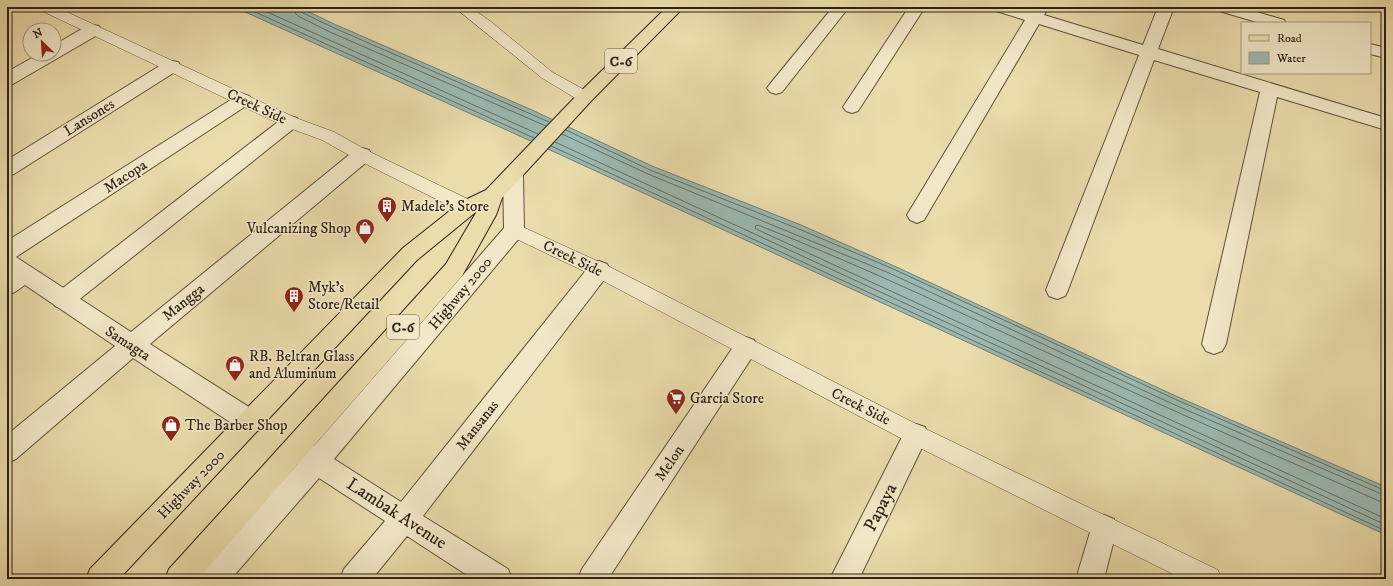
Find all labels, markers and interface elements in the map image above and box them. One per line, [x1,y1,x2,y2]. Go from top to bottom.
north arrow [22,22,62,62]
legend [1241,22,1371,74]
text: N [31,26,45,42]
text: Road [1277,31,1302,46]
road number: C-6 [605,49,637,73]
text: Water [1276,51,1306,66]
street label: Creek Side [224,84,290,129]
street label: Lansones [60,94,118,140]
street label: Macopa [100,155,151,197]
building icon: Madele's Store [376,195,398,223]
place label: Madele's Store [401,197,489,216]
shop icon: Vulcanizing Shop [354,217,376,245]
place label: Vulcanizing Shop [246,219,351,238]
street label: Creek Side [540,236,606,281]
street label: Highway 2000 [424,253,496,334]
place label: Myk's Store/Retail [308,278,380,314]
street label: Mangga [158,279,209,325]
building icon: Myk's Store/Retail [283,285,305,313]
road number: C-6 [387,315,419,339]
street label: Samagta [101,322,155,365]
place label: RB. Beltran Glass and Aluminum [249,347,355,383]
shop icon: RB. Beltran Glass and Aluminum [224,354,246,382]
street label: Creek Side [828,383,894,429]
supermarket icon: Garcia Store [665,387,687,415]
place label: Garcia Store [690,389,764,408]
street label: Mansanas [452,396,503,454]
shop icon: The Barber Shop [160,414,182,442]
place label: The Barber Shop [185,416,288,435]
street label: Melon [651,442,688,485]
street label: Highway 2000 [153,446,229,523]
street label: Lambak Avenue [342,473,451,554]
street label: Papaya [860,479,902,535]

